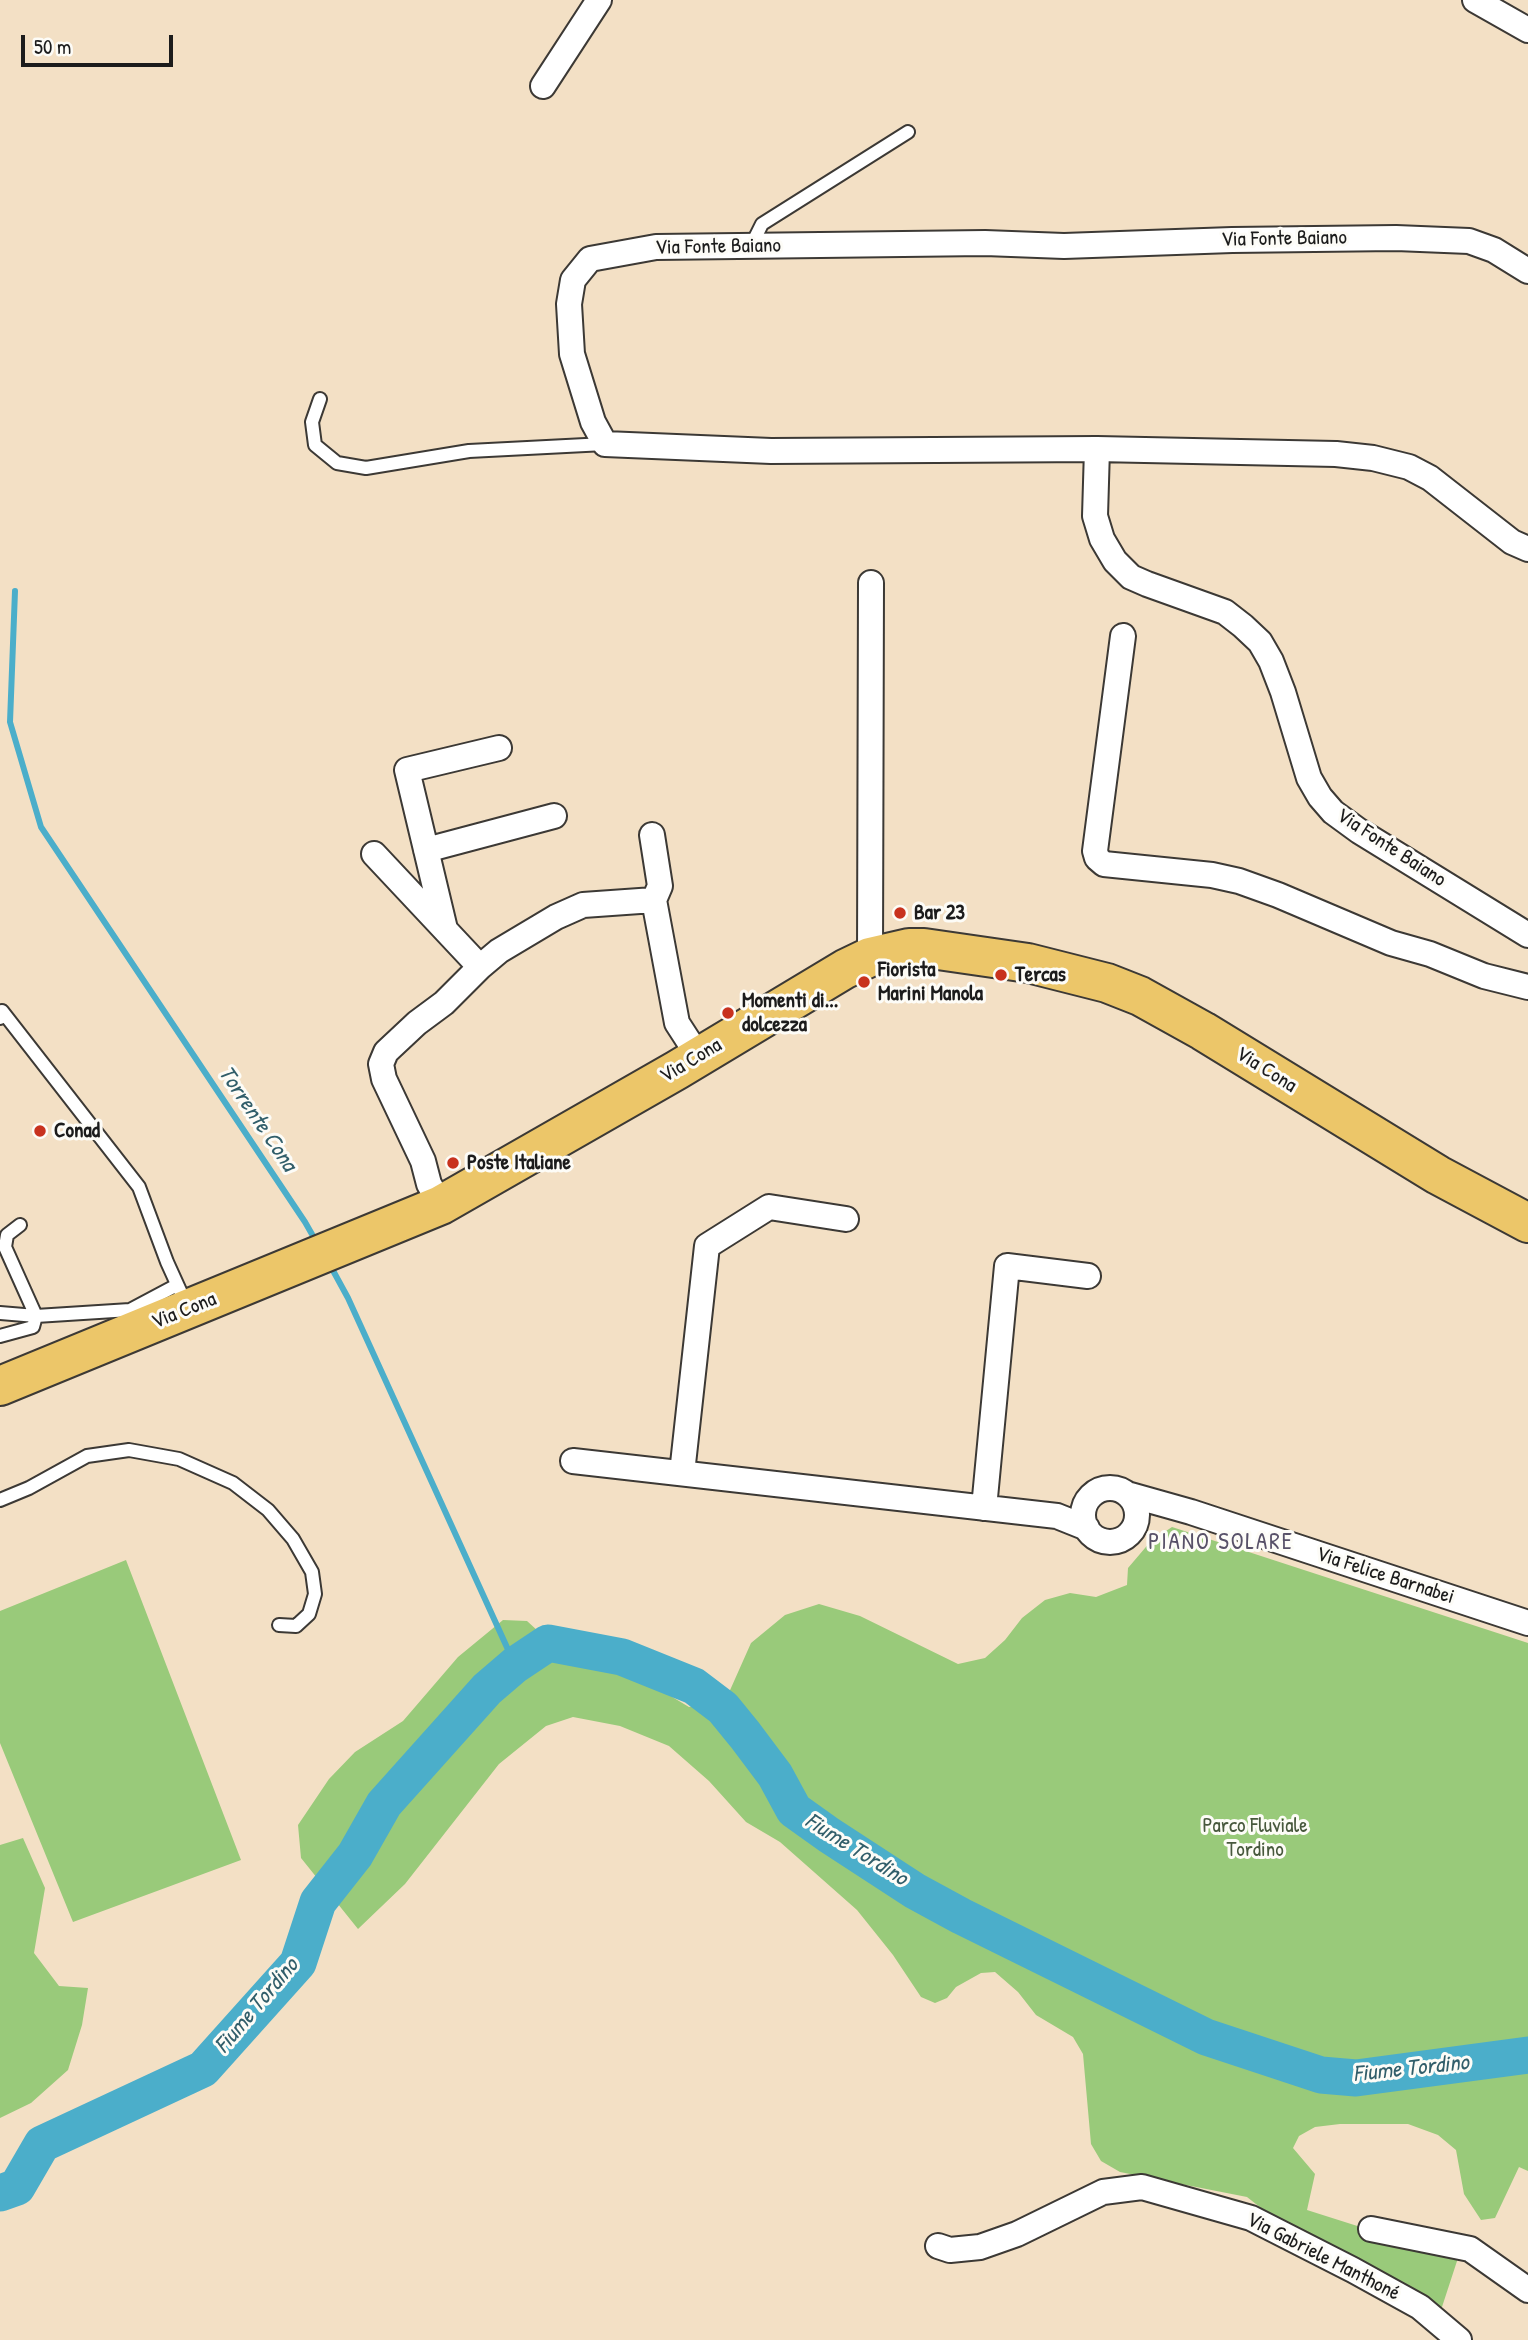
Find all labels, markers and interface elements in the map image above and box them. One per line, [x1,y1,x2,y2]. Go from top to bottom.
scale bar [24,21,177,65]
text: 50 m [34,32,71,61]
street label: Via Fonte Baiano [1221,225,1347,253]
street label: Via Fonte Baiano [655,233,781,261]
street label: Via Fonte Baiano [1331,803,1451,893]
place label: Bar 23 [914,900,965,926]
marker: Bar 23 [892,905,908,921]
place label: Fiorista Marini Manola [878,957,983,1007]
place label: Tercas [1015,962,1066,988]
marker: Tercas [993,967,1009,983]
marker: Fiorista Marini Manola [856,974,872,990]
place label: Momenti di... dolcezza [742,988,838,1038]
marker: Momenti di... dolcezza [720,1005,736,1021]
street label: Via Cona [656,1033,726,1089]
street label: Via Cona [1231,1041,1301,1099]
water label: Torrente Cona [212,1061,302,1177]
place label: Conad [54,1118,100,1144]
marker: Conad [32,1123,48,1139]
place label: Poste Italiane [467,1150,571,1176]
marker: Poste Italiane [445,1155,461,1171]
street label: Via Cona [148,1287,220,1335]
district label: PIANO SOLARE [1150,1529,1292,1557]
street label: Via Felice Barnabei [1313,1542,1457,1610]
water label: Fiume Tordino [800,1808,912,1892]
park label: Parco Fluviale Tordino [1203,1813,1307,1863]
water label: Fiume Tordino [209,1953,305,2059]
water label: Fiume Tordino [1352,2049,1470,2089]
street label: Via Gabriele Manthoné [1242,2207,1404,2307]

